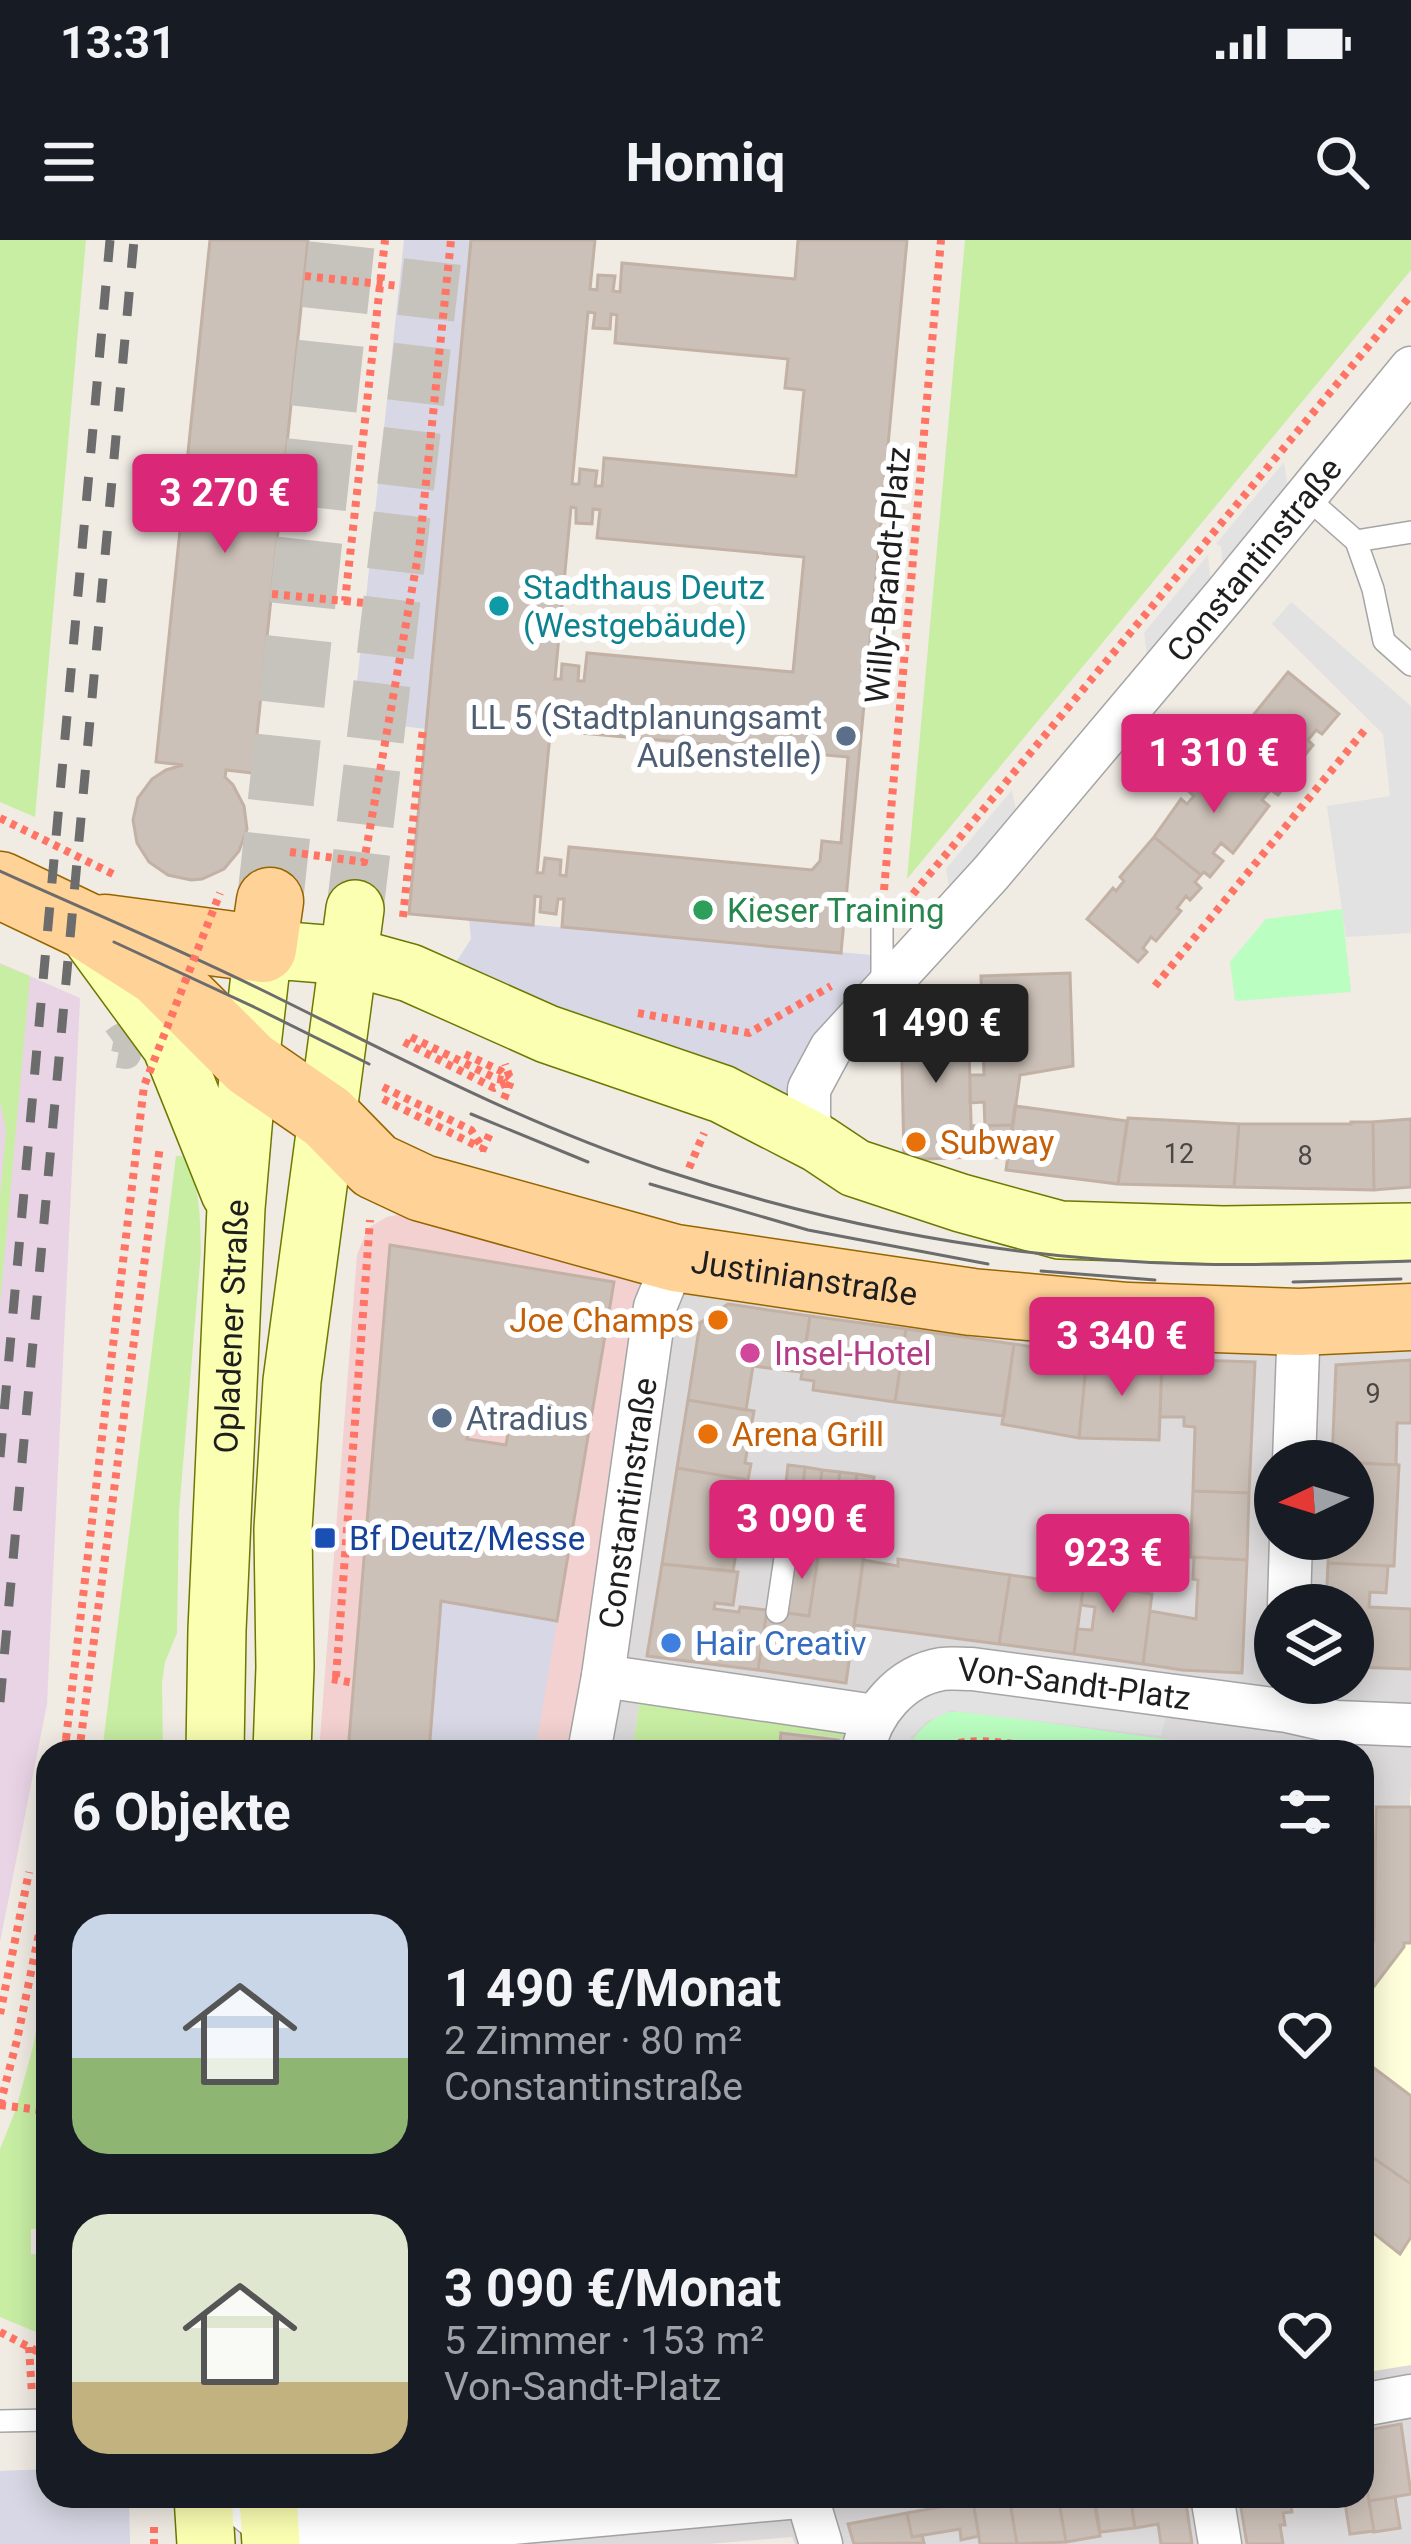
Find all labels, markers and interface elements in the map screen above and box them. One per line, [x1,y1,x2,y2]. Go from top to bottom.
text: 13:31 [60,16,176,69]
icon: menu [36,129,102,195]
icon: search [1309,129,1375,195]
text: Homiq [625,131,786,194]
street label: Willy-Brandt-Platz [857,445,918,705]
street label: Constantinstraße [1159,449,1350,670]
pin: 3 270 € [114,454,336,556]
text: 3 270 € [159,470,291,516]
place label: Stadthaus Deutz (Westgebäude) [523,568,765,645]
marker: Stadthaus Deutz (Westgebäude) [486,593,512,619]
place label: LL 5 (Stadtplanungsamt Außenstelle) [470,698,822,775]
pin: 1 310 € [1103,714,1325,816]
marker: LL 5 (Stadtplanungsamt Außenstelle) [833,723,859,749]
text: 1 310 € [1148,730,1280,776]
place label: Kieser Training [727,891,944,930]
marker: Kieser Training [690,897,716,923]
pin: 1 490 € [825,984,1047,1086]
text: 1 490 € [870,1000,1002,1046]
place label: Subway [940,1123,1055,1162]
marker: Subway [903,1129,929,1155]
house number: 12 [1164,1138,1194,1170]
house number: 8 [1297,1140,1313,1172]
street label: Opladener Straße [206,1198,257,1454]
street label: Justinianstraße [689,1242,920,1314]
pin: 3 340 € [1011,1297,1233,1399]
place label: Joe Champs [509,1301,694,1340]
marker: Joe Champs [705,1307,731,1333]
text: 3 340 € [1056,1313,1188,1359]
place label: Insel-Hotel [774,1334,932,1373]
marker: Insel-Hotel [737,1340,763,1366]
street label: Constantinstraße [591,1375,665,1631]
house number: 9 [1365,1378,1381,1410]
place label: Atradius [466,1399,588,1438]
marker: Atradius [429,1405,455,1431]
place label: Arena Grill [732,1415,884,1454]
marker: Arena Grill [695,1421,721,1447]
north arrow [1254,1440,1374,1560]
map controls [1254,1440,1374,1704]
pin: 3 090 € [691,1480,913,1582]
text: 3 090 € [736,1496,868,1542]
pin: 923 € [1029,1514,1197,1616]
place label: Bf Deutz/Messe [349,1519,585,1558]
marker: Bf Deutz/Messe [312,1525,338,1551]
text: 923 € [1063,1530,1163,1576]
button: layers [1254,1584,1374,1704]
place label: Hair Creativ [695,1624,867,1663]
marker: Hair Creativ [658,1630,684,1656]
street label: Von-Sandt-Platz [957,1650,1193,1718]
icon: filters [1272,1779,1338,1845]
text: 6 Objekte [72,1783,291,1842]
text: 1 490 €/Monat [444,1959,781,2018]
icon: home [168,1962,312,2106]
icon: heart [1272,2001,1338,2067]
text: 2 Zimmer · 80 m² [444,2018,742,2064]
text: Constantinstraße [444,2064,743,2110]
text: 3 090 €/Monat [444,2259,781,2318]
icon: home [168,2262,312,2406]
icon: heart [1272,2301,1338,2367]
text: 5 Zimmer · 153 m² [444,2318,764,2364]
text: Von-Sandt-Platz [444,2364,721,2410]

